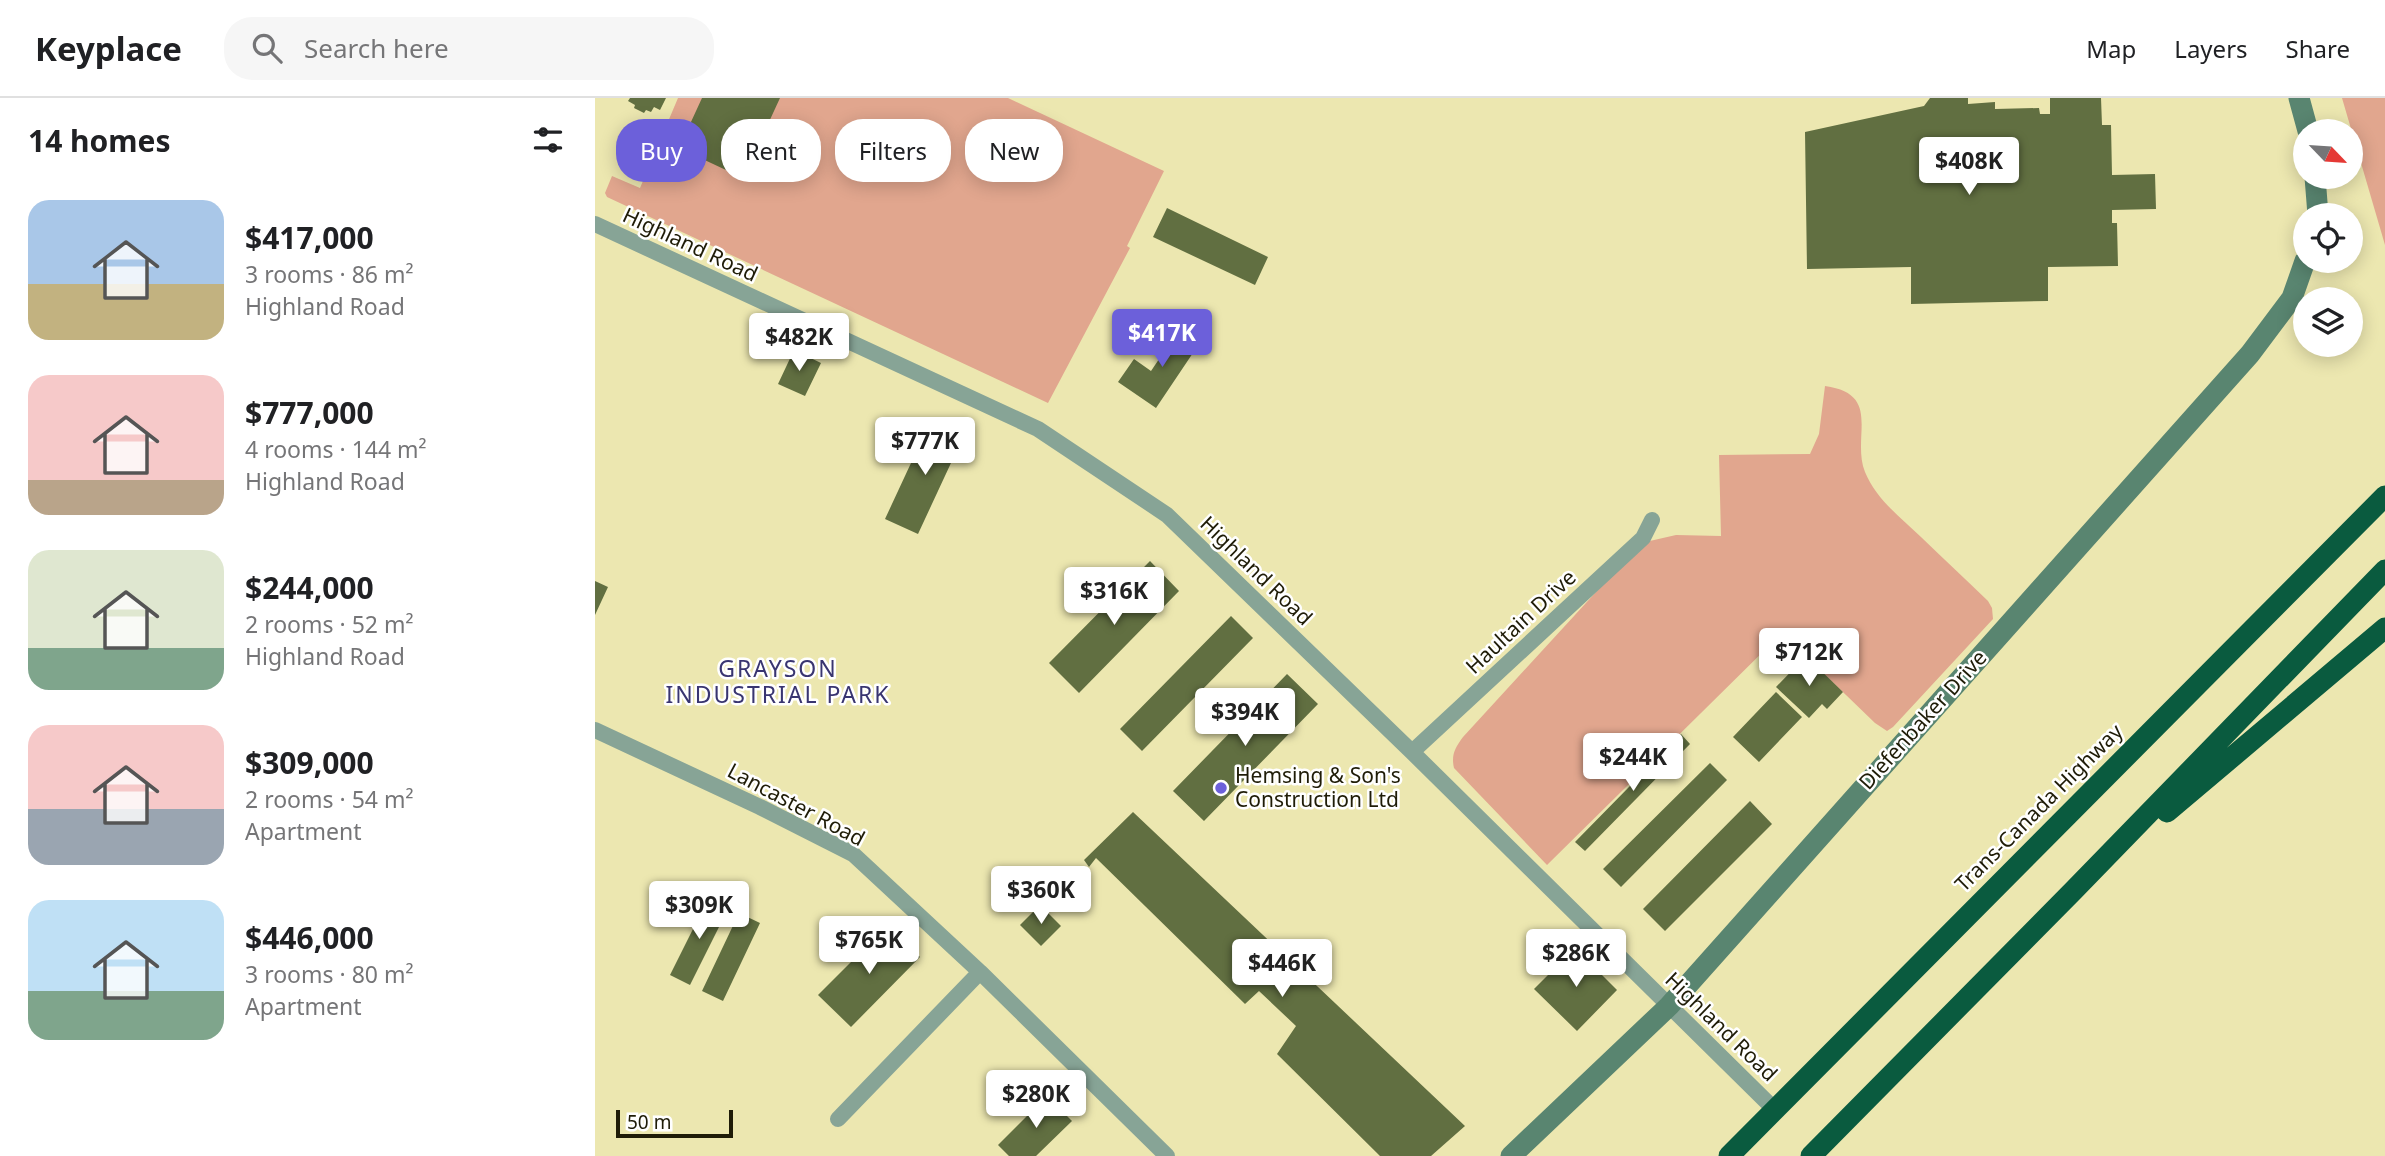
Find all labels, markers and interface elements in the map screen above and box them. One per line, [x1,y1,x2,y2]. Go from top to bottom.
search box [224,17,714,80]
text: Keyplace [35,26,182,71]
icon: search [248,29,286,67]
text: Search here [304,30,449,66]
text: Map [2086,32,2136,65]
text: Layers [2174,32,2248,65]
text: Share [2286,32,2350,65]
chip: Buy [616,119,707,182]
chip: Rent [721,119,821,182]
chip: Filters [835,119,951,182]
chip: New [965,119,1063,182]
north arrow [2293,119,2363,189]
map controls [2293,119,2363,357]
text: 14 homes [28,120,171,161]
icon: filters [529,121,567,159]
pin: $408K [1920,138,2018,197]
text: $408K [1935,144,2003,176]
street label: Highland Road [618,201,762,288]
button: locate [2293,203,2363,273]
text: $417,000 [245,217,374,258]
icon: home [84,228,168,312]
text: 3 rooms · 86 m² [245,258,414,290]
button: layers [2293,287,2363,357]
text: Highland Road [245,290,405,322]
pin: $417K [1113,310,1211,369]
pin: $482K [750,314,848,373]
text: $417K [1128,316,1196,348]
text: $482K [765,320,833,352]
text: $777,000 [245,392,374,433]
icon: home [84,403,168,487]
pin: $777K [876,418,974,477]
text: $777K [891,424,959,456]
text: 4 rooms · 144 m² [245,433,427,465]
text: Highland Road [245,465,405,497]
street label: Highland Road [1194,510,1319,631]
street label: Haultain Drive [1459,563,1581,680]
text: $244,000 [245,567,374,608]
pin: $316K [1065,568,1163,627]
text: $316K [1080,574,1148,606]
icon: home [84,578,168,662]
text: 2 rooms · 52 m² [245,608,414,640]
pin: $712K [1760,628,1858,688]
text: $712K [1775,635,1843,667]
text: Highland Road [245,640,405,672]
street label: Diefenbaker Drive [1852,644,1992,795]
district label: GRAYSON INDUSTRIAL PARK [665,652,891,710]
pin: $394K [1196,688,1294,748]
text: $394K [1211,695,1279,727]
street label: Trans-Canada Highway [1948,717,2128,897]
pin: $244K [1584,734,1682,793]
text: $244K [1599,740,1667,772]
text: $309,000 [245,742,374,783]
icon: home [84,753,168,837]
street label: Lancaster Road [723,756,870,852]
place label: Hemsing & Son's Construction Ltd [1235,761,1401,813]
marker: Hemsing & Son's Construction Ltd [1213,780,1229,796]
text: 2 rooms · 54 m² [245,783,414,815]
text: Apartment [245,815,362,847]
pin: $360K [992,866,1090,926]
text: $360K [1007,873,1075,905]
pin: $309K [650,882,748,941]
text: $309K [665,888,733,920]
pin: $765K [820,916,918,976]
text: $446,000 [245,917,374,958]
text: $765K [835,923,903,955]
icon: home [84,928,168,1012]
pin: $286K [1527,930,1625,989]
text: $286K [1542,936,1610,968]
pin: $446K [1233,940,1331,999]
text: $446K [1248,946,1316,978]
text: 3 rooms · 80 m² [245,958,414,990]
street label: Highland Road [1659,966,1784,1087]
text: Apartment [245,990,362,1022]
pin: $280K [987,1070,1085,1130]
text: $280K [1002,1077,1070,1109]
scale bar [616,1107,733,1139]
text: 50 m [627,1109,671,1135]

